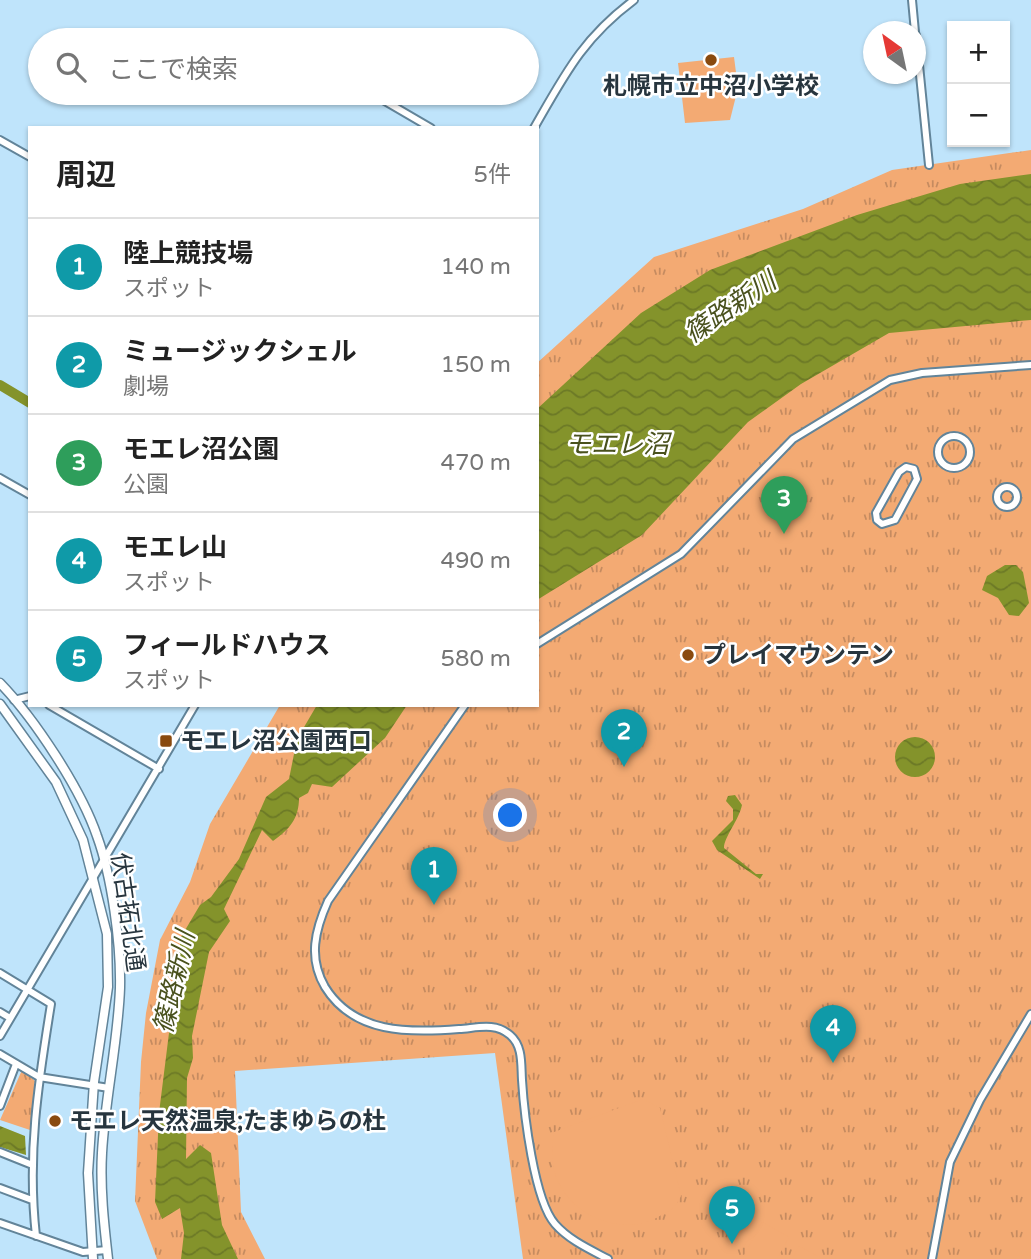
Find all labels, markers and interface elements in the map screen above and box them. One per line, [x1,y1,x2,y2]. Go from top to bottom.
north arrow [863,21,926,84]
map controls [947,21,1010,147]
button: + [947,21,1010,84]
search box [28,28,539,105]
icon: search [52,48,90,86]
marker: 札幌市立中沼小学校 [703,52,719,68]
text: ここで検索 [108,54,238,85]
place label: 札幌市立中沼小学校 [603,72,819,101]
button: − [947,84,1010,147]
text: 周辺 [56,157,116,194]
text: 5件 [474,161,511,189]
text: 陸上競技場 [123,238,253,269]
text: 1 [72,253,86,281]
text: 140 m [441,253,511,281]
water label: 篠路新川 [678,264,785,349]
text: スポット [123,275,215,303]
text: ミュージックシェル [123,336,356,367]
text: 2 [72,351,86,379]
text: 150 m [441,351,511,379]
text: 劇場 [123,373,169,401]
water label: モエレ沼 [565,429,673,460]
text: モエレ沼公園 [123,434,279,465]
text: 3 [72,449,86,477]
text: 470 m [441,449,511,477]
text: 公園 [123,471,169,499]
pin: 3 [761,476,807,534]
text: モエレ山 [123,532,227,563]
text: 4 [72,547,86,575]
text: 490 m [441,547,511,575]
text: スポット [123,569,215,597]
text: フィールドハウス [123,630,330,661]
place label: プレイマウンテン [702,641,894,670]
text: 5 [72,645,86,673]
text: 580 m [441,645,511,673]
marker: プレイマウンテン [680,647,696,663]
text: スポット [123,667,215,695]
pin: 2 [601,709,647,767]
place label: モエレ沼公園西口 [180,727,372,756]
marker: モエレ沼公園西口 [158,733,174,749]
your location [493,798,527,832]
pin: 1 [411,847,457,905]
street label: 伏古拓北通 [105,851,150,974]
water label: 篠路新川 [148,925,202,1036]
pin: 4 [810,1005,856,1063]
place label: モエレ天然温泉;たまゆらの杜 [69,1107,387,1136]
marker: モエレ天然温泉;たまゆらの杜 [47,1113,63,1129]
pin: 5 [709,1186,755,1244]

